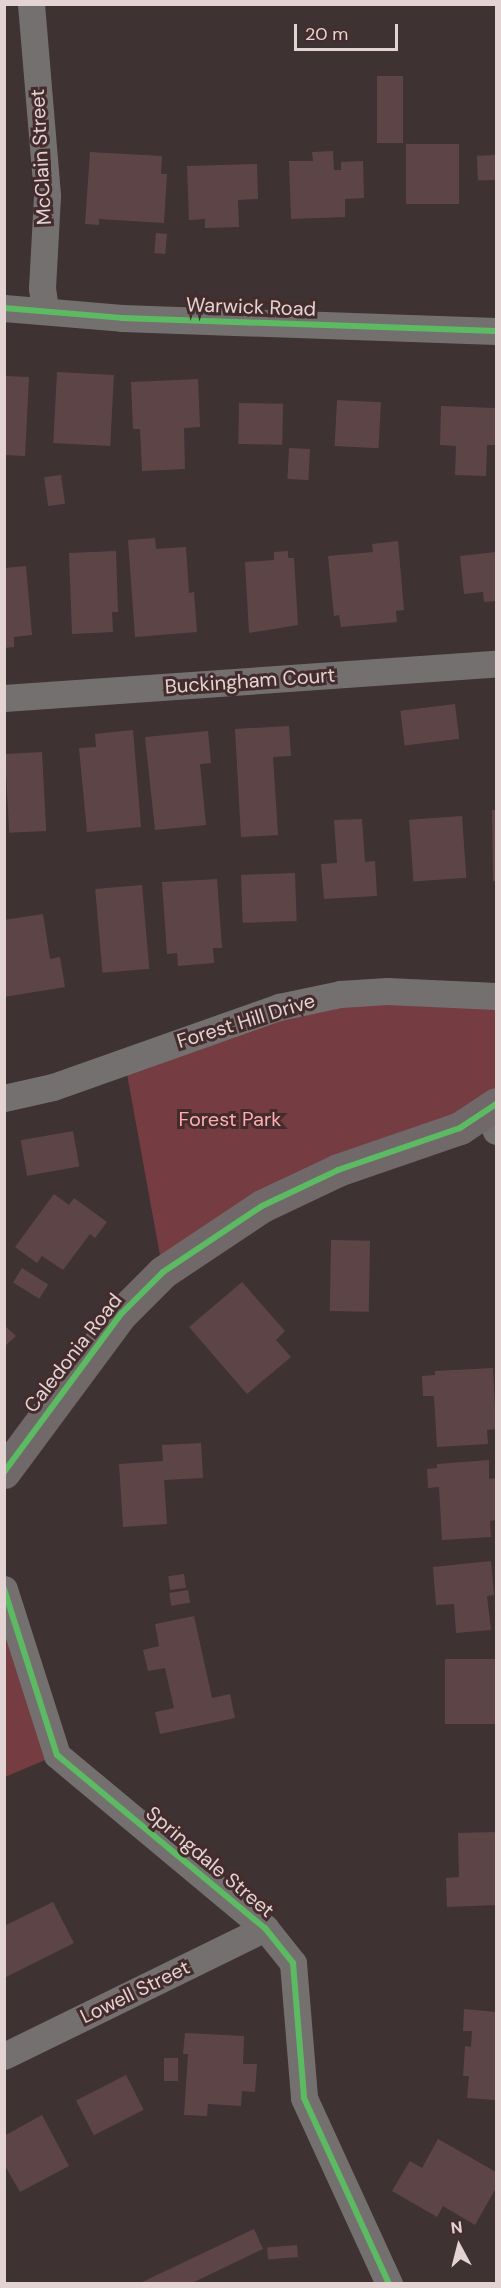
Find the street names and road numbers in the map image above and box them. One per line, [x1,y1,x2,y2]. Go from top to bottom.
street label: McClain Street [25,88,57,226]
street label: Warwick Road [186,293,316,321]
street label: Buckingham Court [164,663,336,699]
street label: Forest Hill Drive [174,989,318,1053]
street label: Caledonia Road [19,1289,127,1417]
street label: Springdale Street [141,1801,279,1923]
street label: Lowell Street [76,1955,194,2029]

